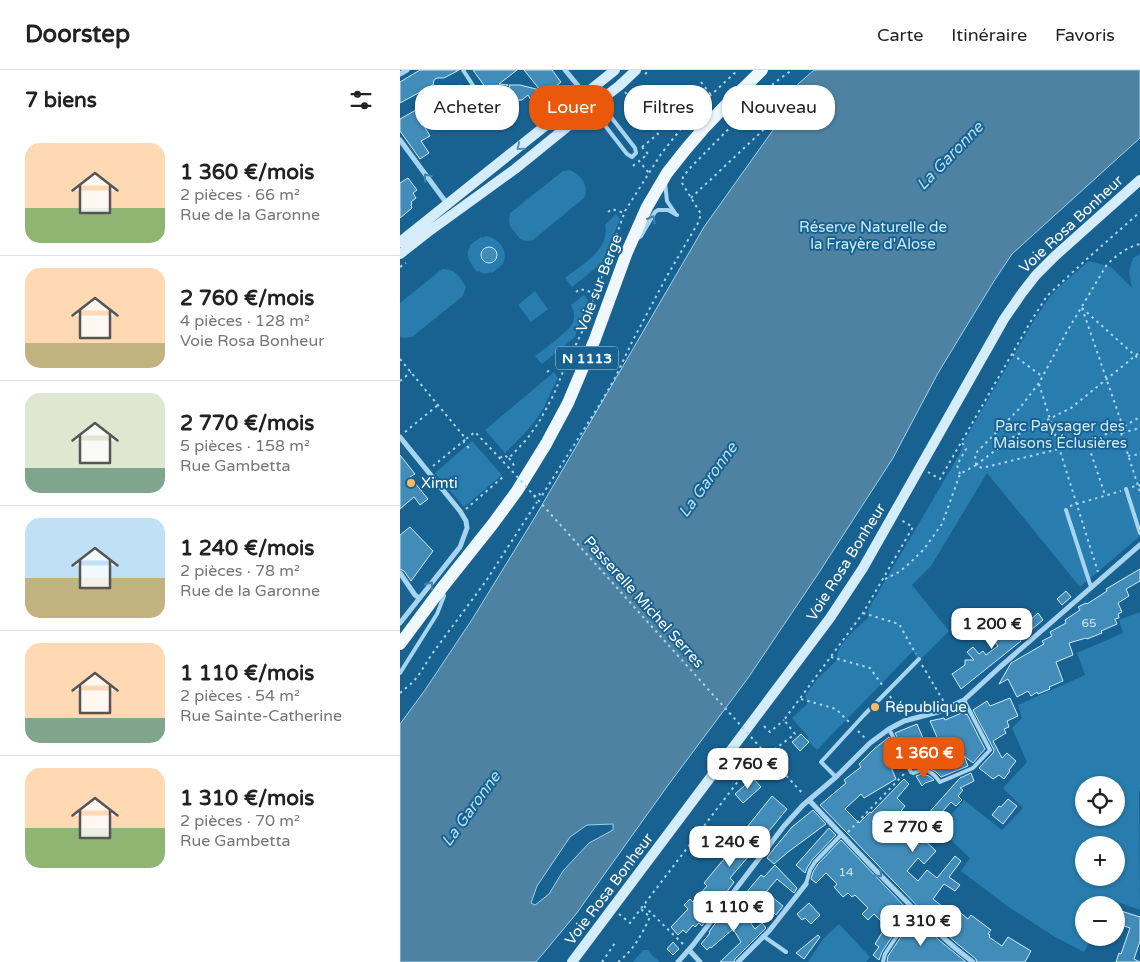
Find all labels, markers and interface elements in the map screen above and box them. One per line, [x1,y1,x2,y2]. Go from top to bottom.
text: Doorstep [25,20,130,49]
text: Carte [877,24,923,46]
text: Itinéraire [951,24,1027,46]
text: Favoris [1055,24,1115,46]
chip: Acheter [415,85,519,130]
chip: Louer [529,85,614,130]
chip: Filtres [624,85,712,130]
chip: Nouveau [722,85,835,130]
icon: filters [347,86,375,114]
text: 7 biens [25,88,97,113]
water label: La Garonne [912,117,988,194]
one-way arrow [517,141,526,149]
text: 1 360 €/mois [180,160,314,185]
icon: home [65,163,125,223]
street label: Voie Rosa Bonheur [1015,171,1127,277]
one-way arrow [423,173,432,182]
text: 2 pièces · 66 m² [180,185,300,205]
text: Rue de la Garonne [180,205,320,225]
one-way arrow [646,215,656,224]
park label: Réserve Naturelle de la Frayère d'Alose [799,218,947,253]
street label: Voie sur Berge [572,232,626,334]
text: 2 760 €/mois [180,286,314,311]
icon: home [65,288,125,348]
text: 4 pièces · 128 m² [180,311,310,331]
text: Voie Rosa Bonheur [180,331,324,351]
road number: N 1113 [556,346,618,370]
text: 2 770 €/mois [180,411,314,436]
icon: home [65,413,125,473]
park label: Parc Paysager des Maisons Éclusières [993,417,1127,452]
text: 5 pièces · 158 m² [180,436,310,456]
water label: La Garonne [674,438,742,521]
text: Rue Gambetta [180,456,291,476]
place label: Ximti [421,474,458,492]
marker: Ximti [405,477,417,489]
street label: Voie Rosa Bonheur [803,500,890,624]
street label: Passerelle Michel Serres [580,532,708,672]
text: 1 240 €/mois [180,536,314,561]
icon: home [65,538,125,598]
text: 2 pièces · 78 m² [180,561,300,581]
text: Rue de la Garonne [180,581,320,601]
one-way arrow [424,582,433,591]
pin: 1 200 € [946,608,1038,650]
text: 1 200 € [962,614,1022,634]
house number: 65 [1081,616,1097,630]
text: 1 110 €/mois [180,661,314,686]
icon: home [65,663,125,723]
text: 2 pièces · 54 m² [180,686,300,706]
place label: République [885,698,967,716]
marker: République [869,701,881,713]
text: Rue Sainte-Catherine [180,706,342,726]
pin: 1 360 € [878,736,970,779]
text: 1 360 € [894,743,954,763]
pin: 2 760 € [702,748,794,790]
text: 2 760 € [718,754,778,774]
water label: La Garonne [437,767,505,850]
map controls [1075,776,1125,946]
button: locate [1075,776,1125,826]
text: 1 310 €/mois [180,786,314,811]
icon: home [65,788,125,848]
pin: 2 770 € [867,810,959,853]
text: 2 pièces · 70 m² [180,811,300,831]
text: 2 770 € [883,817,943,837]
pin: 1 240 € [684,826,776,868]
street label: Voie Rosa Bonheur [561,829,657,948]
text: Rue Gambetta [180,831,291,851]
text: 1 240 € [700,832,760,852]
button: + [1075,836,1125,886]
house number: 14 [838,865,854,879]
one-way arrow [873,868,882,877]
pin: 1 110 € [688,890,780,933]
button: − [1075,896,1125,946]
text: 1 110 € [704,897,764,917]
pin: 1 310 € [875,904,967,947]
text: 1 310 € [891,911,951,931]

